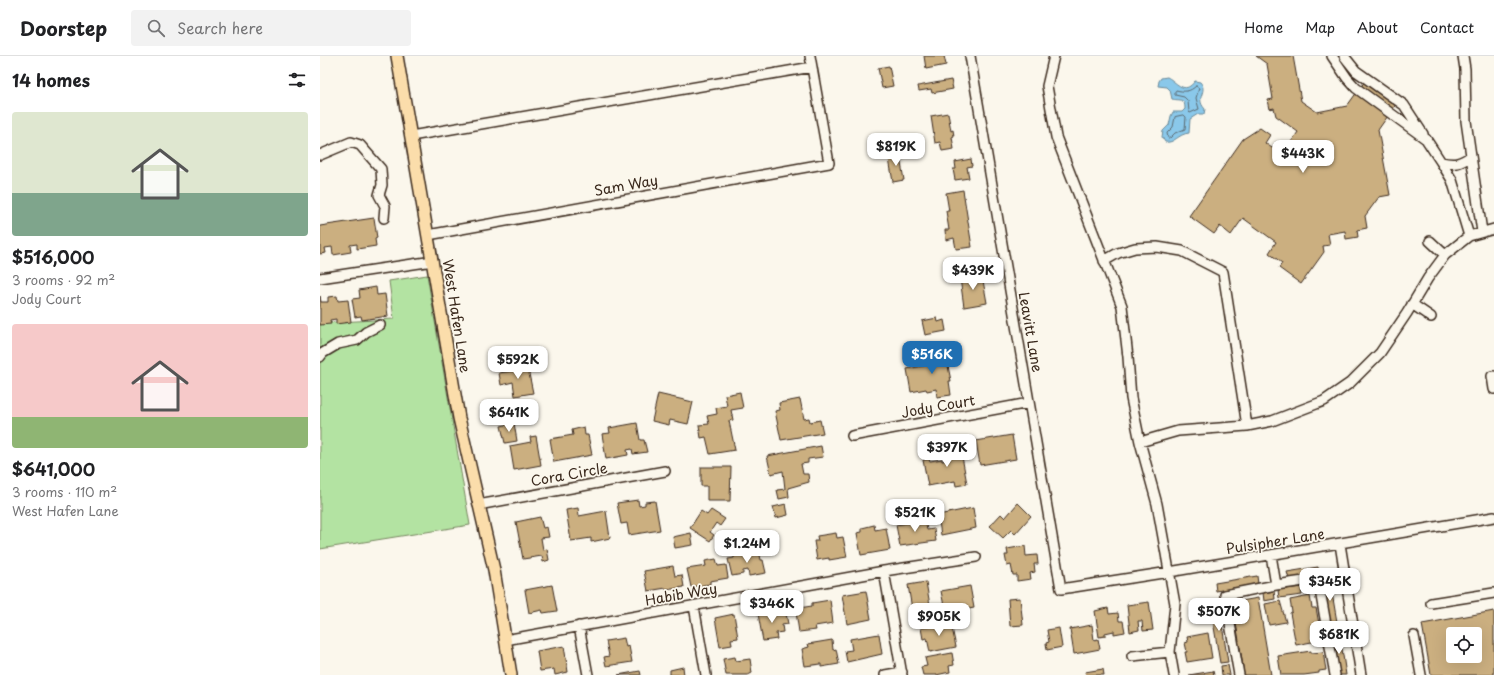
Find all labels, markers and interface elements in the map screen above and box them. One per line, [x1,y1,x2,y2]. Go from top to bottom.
search box [131,10,411,46]
text: Doorstep [20,14,107,42]
text: Search here [177,16,263,39]
icon: search [145,17,167,39]
text: Home [1244,17,1283,38]
text: Map [1305,17,1335,38]
text: About [1357,17,1398,38]
text: Contact [1420,17,1474,38]
text: 14 homes [12,67,90,93]
icon: filters [286,69,308,91]
pin: $819K [868,133,924,167]
text: $819K [876,136,916,155]
icon: home [124,138,196,210]
pin: $443K [1275,140,1331,174]
text: $443K [1281,143,1325,162]
street label: Sam Way [592,169,660,201]
text: $516,000 [12,244,94,270]
pin: $439K [945,257,1001,291]
street label: West Hafen Lane [438,258,476,375]
text: $439K [952,260,994,279]
text: 3 rooms · 92 m² [12,270,115,289]
text: Jody Court [12,289,81,308]
street label: Leavitt Lane [1014,290,1048,374]
pin: $516K [904,341,960,375]
text: $516K [911,344,953,363]
pin: $592K [490,346,546,380]
text: $592K [497,349,539,368]
icon: home [124,350,196,422]
street label: Jody Court [899,389,977,423]
pin: $641K [481,399,537,433]
text: $641K [489,402,529,421]
pin: $397K [919,434,975,468]
text: $397K [926,437,968,456]
text: $641,000 [12,456,95,482]
street label: Cora Circle [529,457,609,491]
text: 3 rooms · 110 m² [12,482,117,501]
pin: $521K [887,499,943,533]
text: West Hafen Lane [12,501,119,520]
text: $521K [894,502,936,521]
street label: Pulsipher Lane [1224,523,1326,559]
pin: $1.24M [714,530,780,564]
text: $1.24M [723,533,771,552]
pin: $345K [1302,568,1358,602]
text: $345K [1308,571,1352,590]
street label: Habib Way [643,577,719,611]
pin: $346K [744,590,800,624]
text: $346K [749,593,795,612]
pin: $507K [1191,598,1247,632]
text: $507K [1197,601,1241,620]
pin: $905K [911,603,967,637]
text: $905K [917,606,961,625]
pin: $681K [1311,621,1367,655]
text: $681K [1319,624,1359,643]
map controls [1446,627,1482,663]
button: locate [1446,627,1482,663]

